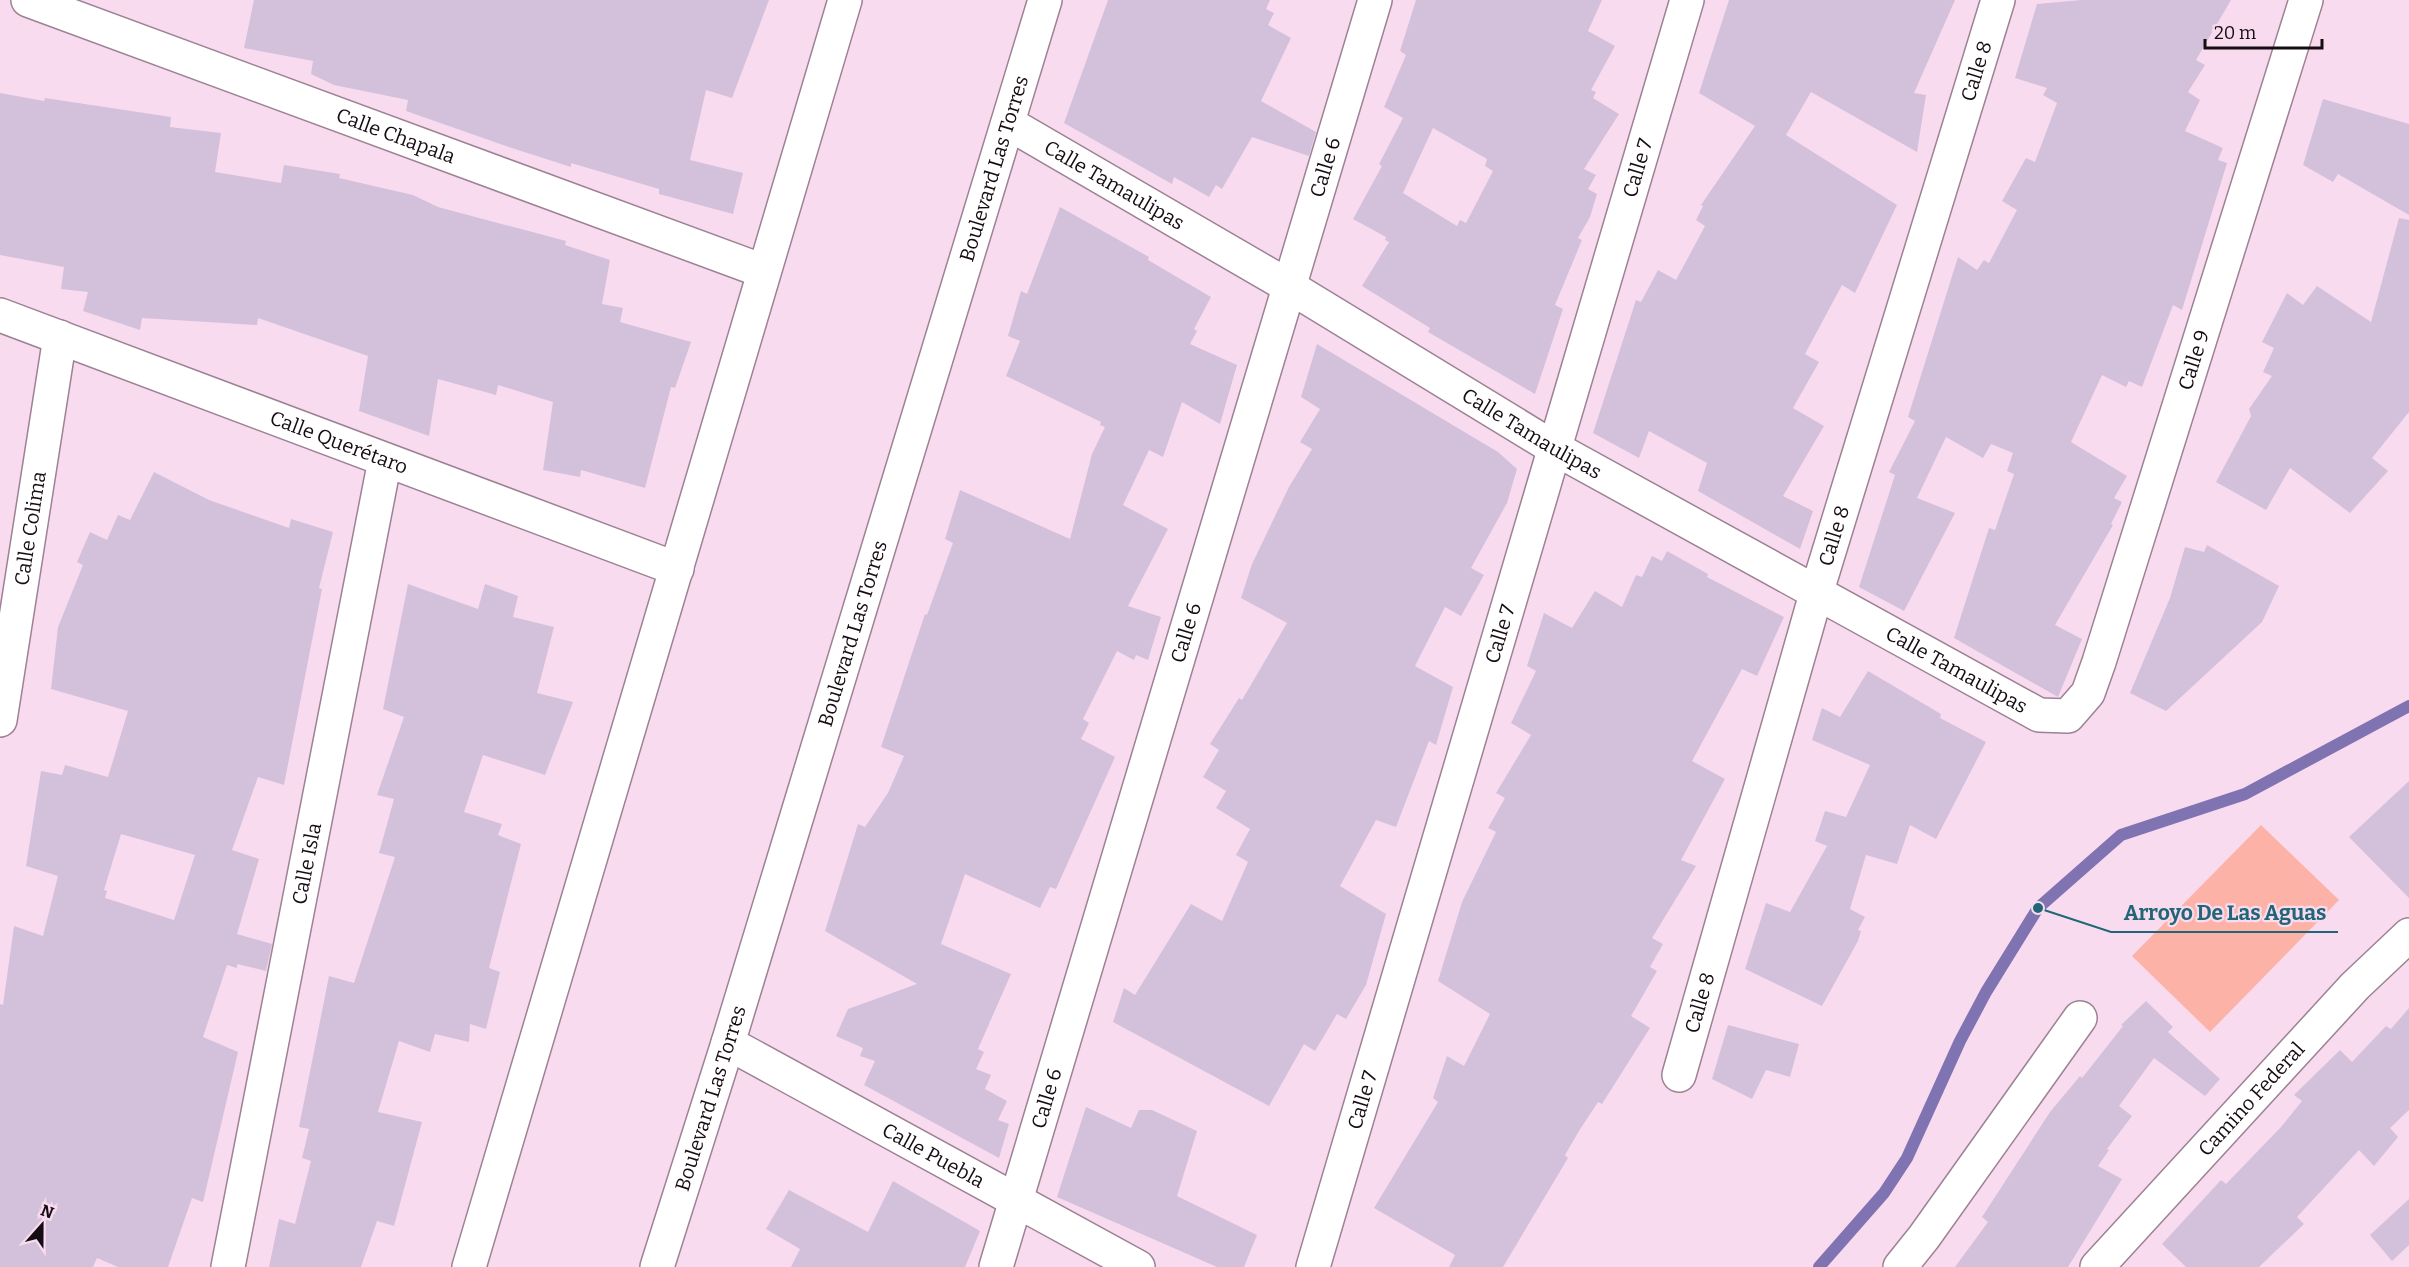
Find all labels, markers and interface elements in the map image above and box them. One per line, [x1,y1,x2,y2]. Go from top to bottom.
scale bar [2205,12,2322,50]
text: 20 m [2214,22,2256,44]
street label: Calle 8 [1956,38,1997,104]
street label: Boulevard Las Torres [954,73,1033,264]
street label: Calle Chapala [333,103,459,169]
street label: Calle 6 [1305,134,1345,200]
street label: Calle Tamaulipas [1040,135,1189,235]
street label: Calle 7 [1617,136,1657,200]
street label: Calle 9 [2173,327,2214,393]
street label: Calle Tamaulipas [1458,383,1606,484]
street label: Calle Querétaro [267,405,411,479]
street label: Calle Colima [9,469,51,587]
street label: Calle 8 [1813,503,1854,569]
street label: Boulevard Las Torres [813,538,892,729]
street label: Calle 6 [1165,600,1206,666]
street label: Calle 7 [1480,602,1520,666]
street label: Calle Tamaulipas [1882,621,2032,718]
street label: Calle Isla [287,821,326,906]
callout: Arroyo De Las Aguas [2111,893,2338,932]
text: Arroyo De Las Aguas [2124,900,2326,926]
street label: Calle 8 [1680,970,1720,1036]
street label: Boulevard Las Torres [670,1003,751,1194]
street label: Camino Federal [2193,1037,2309,1161]
street label: Calle 6 [1026,1065,1067,1131]
street label: Calle 7 [1342,1068,1382,1132]
street label: Calle Puebla [878,1118,989,1193]
north arrow [12,1195,72,1255]
text: N [38,1200,56,1223]

